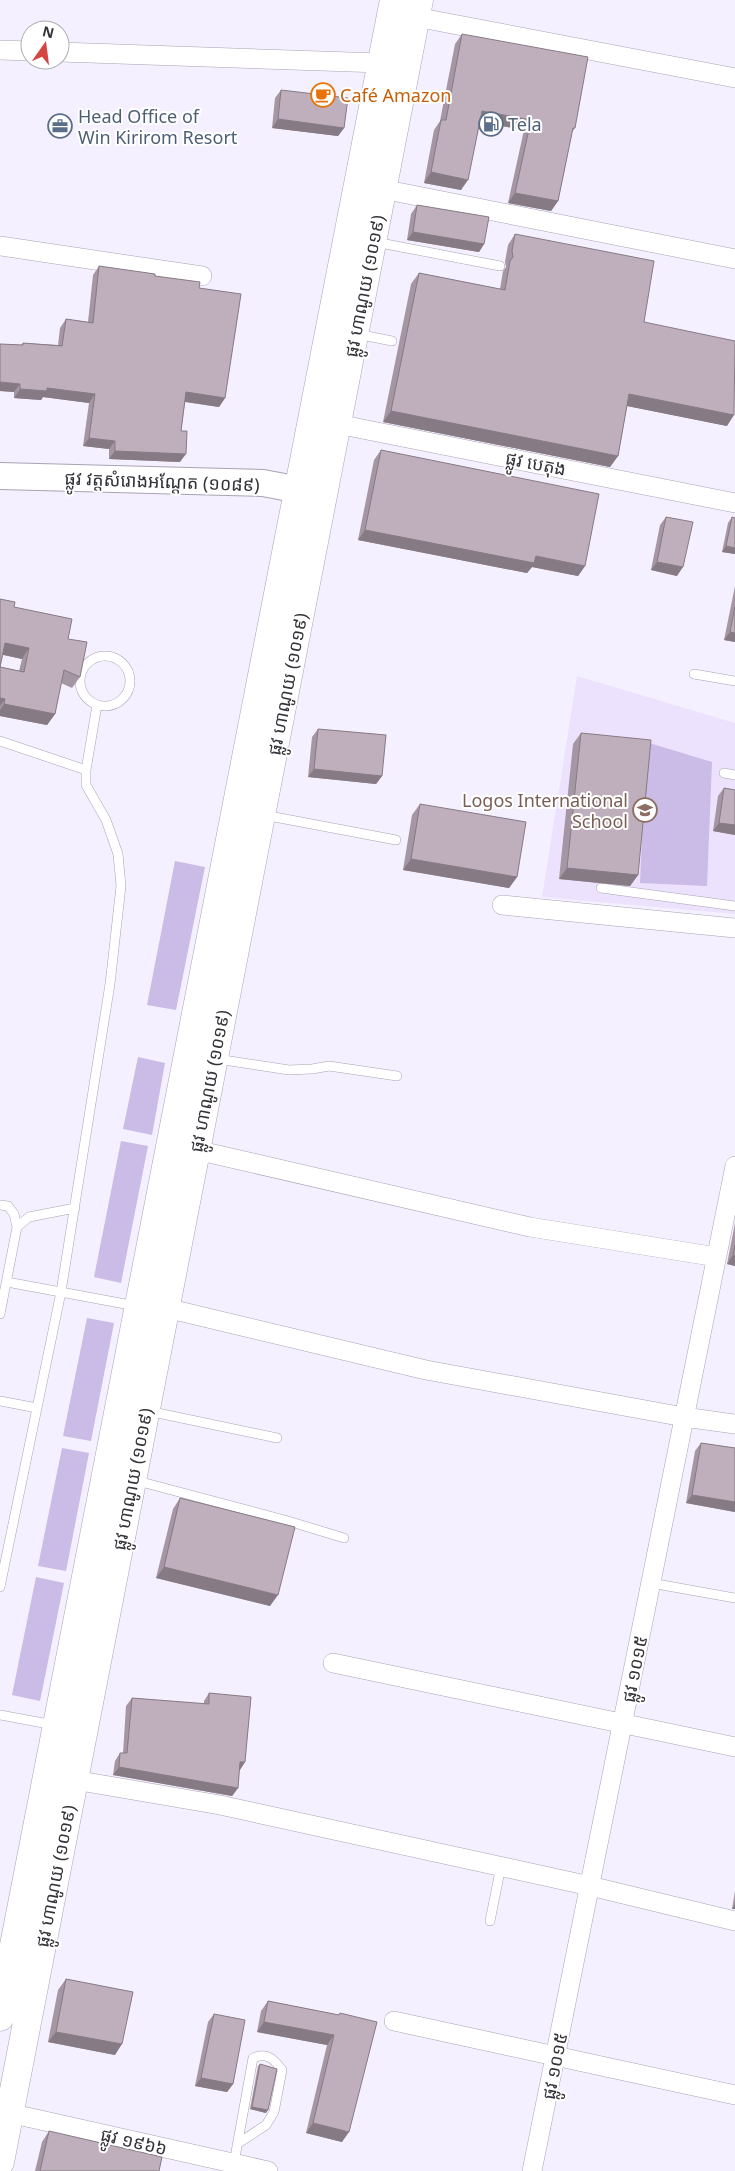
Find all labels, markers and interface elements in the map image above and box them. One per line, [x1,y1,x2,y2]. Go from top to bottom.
north arrow [20,20,70,70]
text: N [40,21,56,42]
cafe icon: Café Amazon [310,82,336,108]
place label: Café Amazon [340,83,451,107]
place label: Head Office of Win Kirirom Resort [78,104,238,149]
fuel station icon: Tela [478,111,504,137]
place label: Tela [508,112,542,136]
office icon: Head Office of Win Kirirom Resort [47,113,73,139]
street label: ផ្លូវ ហាណូយ (១០១៩) [338,213,395,360]
street label: ផ្លូវ បេតុង [503,445,568,486]
street label: ផ្លូវ វត្តសំរោងអណ្ដែត (១០៨៩) [64,466,260,502]
street label: ផ្លូវ ហាណូយ (១០១៩) [261,611,318,758]
place label: Logos International School [462,788,628,833]
school or university icon: Logos International School [632,797,658,823]
street label: ផ្លូវ ហាណូយ (១០១៩) [183,1008,240,1155]
street label: ផ្លូវ ហាណូយ (១០១៩) [106,1406,163,1553]
street label: ផ្លូវ ១០១៥ [616,1633,657,1706]
street label: ផ្លូវ ហាណូយ (១០១៩) [29,1803,86,1950]
street label: ផ្លូវ ១០១៥ [536,2030,577,2103]
street label: ផ្លូវ ១៩៦៦ [97,2122,170,2165]

